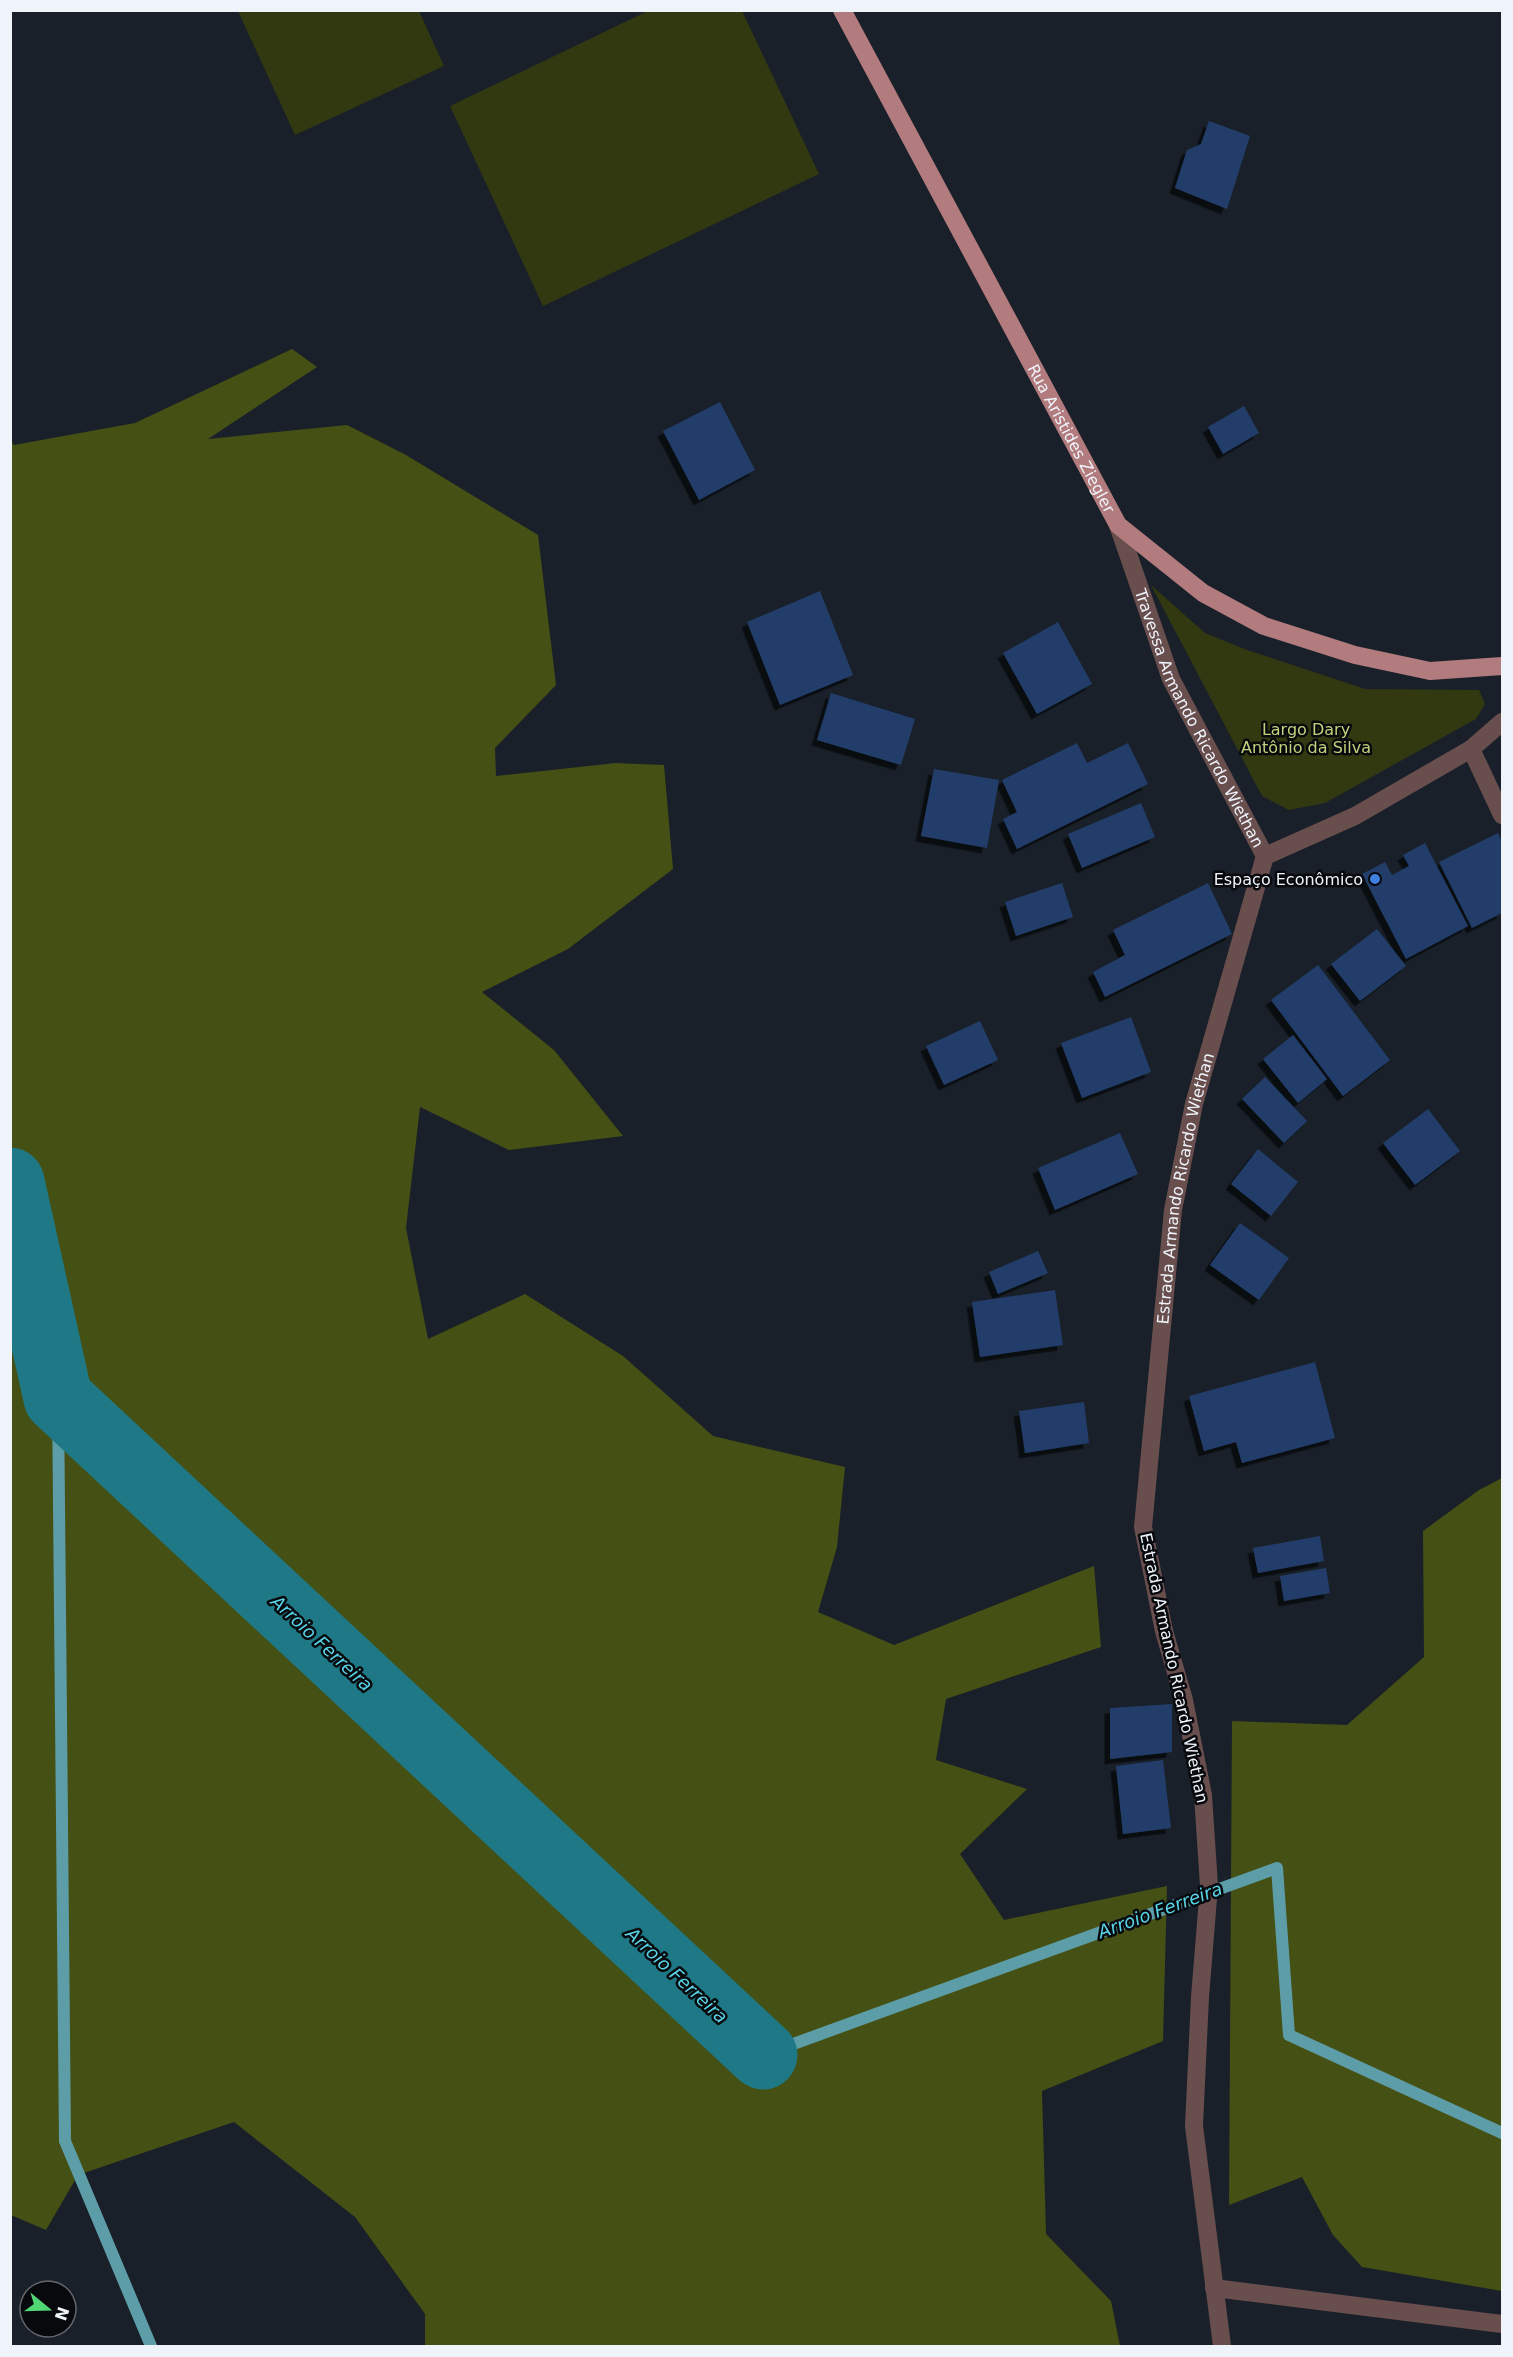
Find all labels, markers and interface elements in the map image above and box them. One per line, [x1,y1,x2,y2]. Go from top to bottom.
street label: Rua Aristides Ziegler [1024,361,1119,516]
street label: Travessa Armando Ricardo Wiethan [1131,585,1268,851]
park label: Largo Dary Antônio da Silva [1241,720,1371,757]
place label: Espaço Econômico [1214,870,1363,889]
marker: Espaço Econômico [1368,872,1382,886]
street label: Estrada Armando Ricardo Wiethan [1153,1050,1218,1325]
street label: Estrada Armando Ricardo Wiethan [1136,1531,1212,1805]
water label: Arroio Ferreira [266,1590,377,1695]
water label: Arroio Ferreira [1094,1878,1225,1943]
water label: Arroio Ferreira [621,1922,732,2027]
north arrow [18,2279,78,2339]
text: N [51,2304,73,2323]

